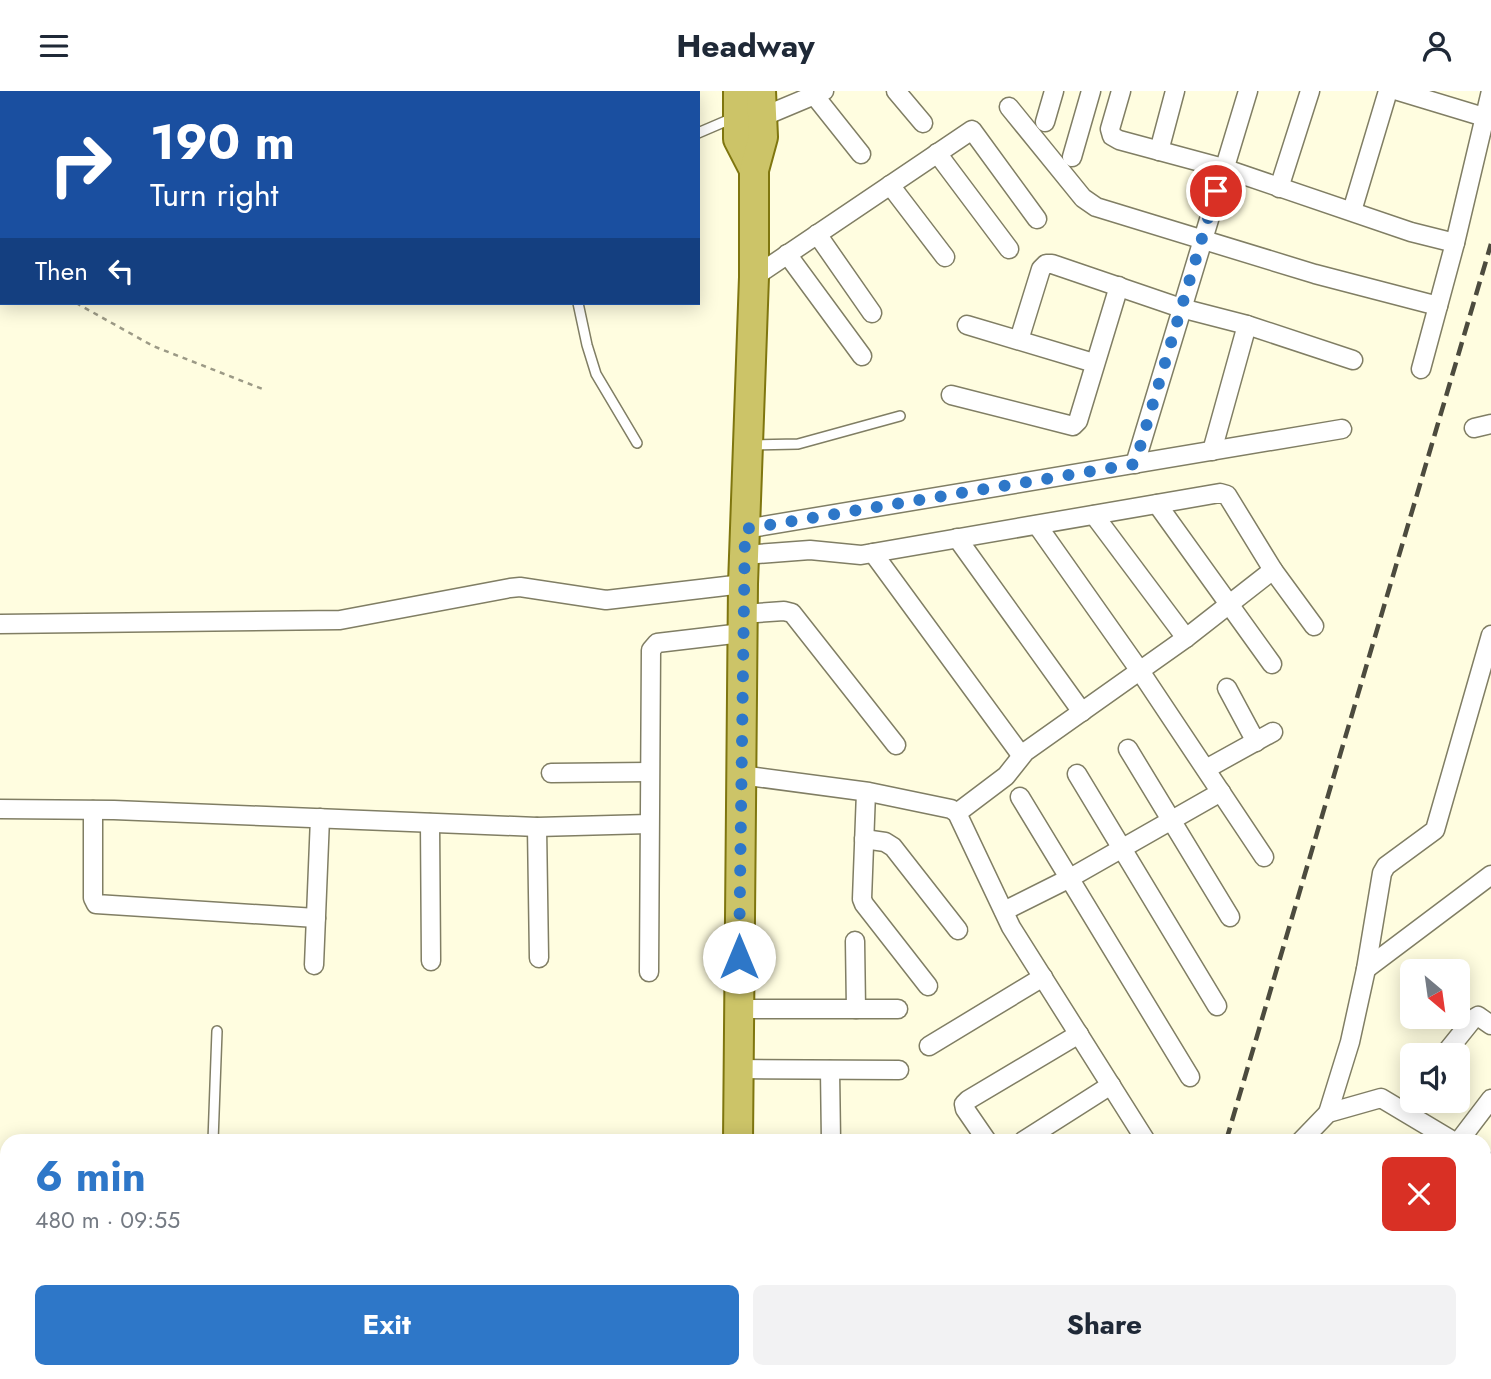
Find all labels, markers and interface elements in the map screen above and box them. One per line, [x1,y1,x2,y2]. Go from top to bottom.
text: Headway [676,23,815,69]
icon: menu [35,27,73,65]
icon: person [1418,27,1456,65]
text: 190 m [150,107,295,177]
icon: right [35,119,126,210]
pin [1186,161,1246,221]
text: Turn right [150,172,279,218]
icon: arrive [1197,172,1235,210]
text: Then [35,252,88,290]
icon: left [102,252,140,290]
position arrow [702,920,776,994]
north arrow [1400,959,1470,1029]
map controls [1400,959,1470,1113]
button: sound [1400,1043,1470,1113]
text: 6 min [35,1146,146,1207]
button: close [1382,1157,1456,1231]
text: 480 m · 09:55 [35,1203,180,1237]
button: Exit [35,1285,739,1365]
button: Share [753,1285,1456,1365]

